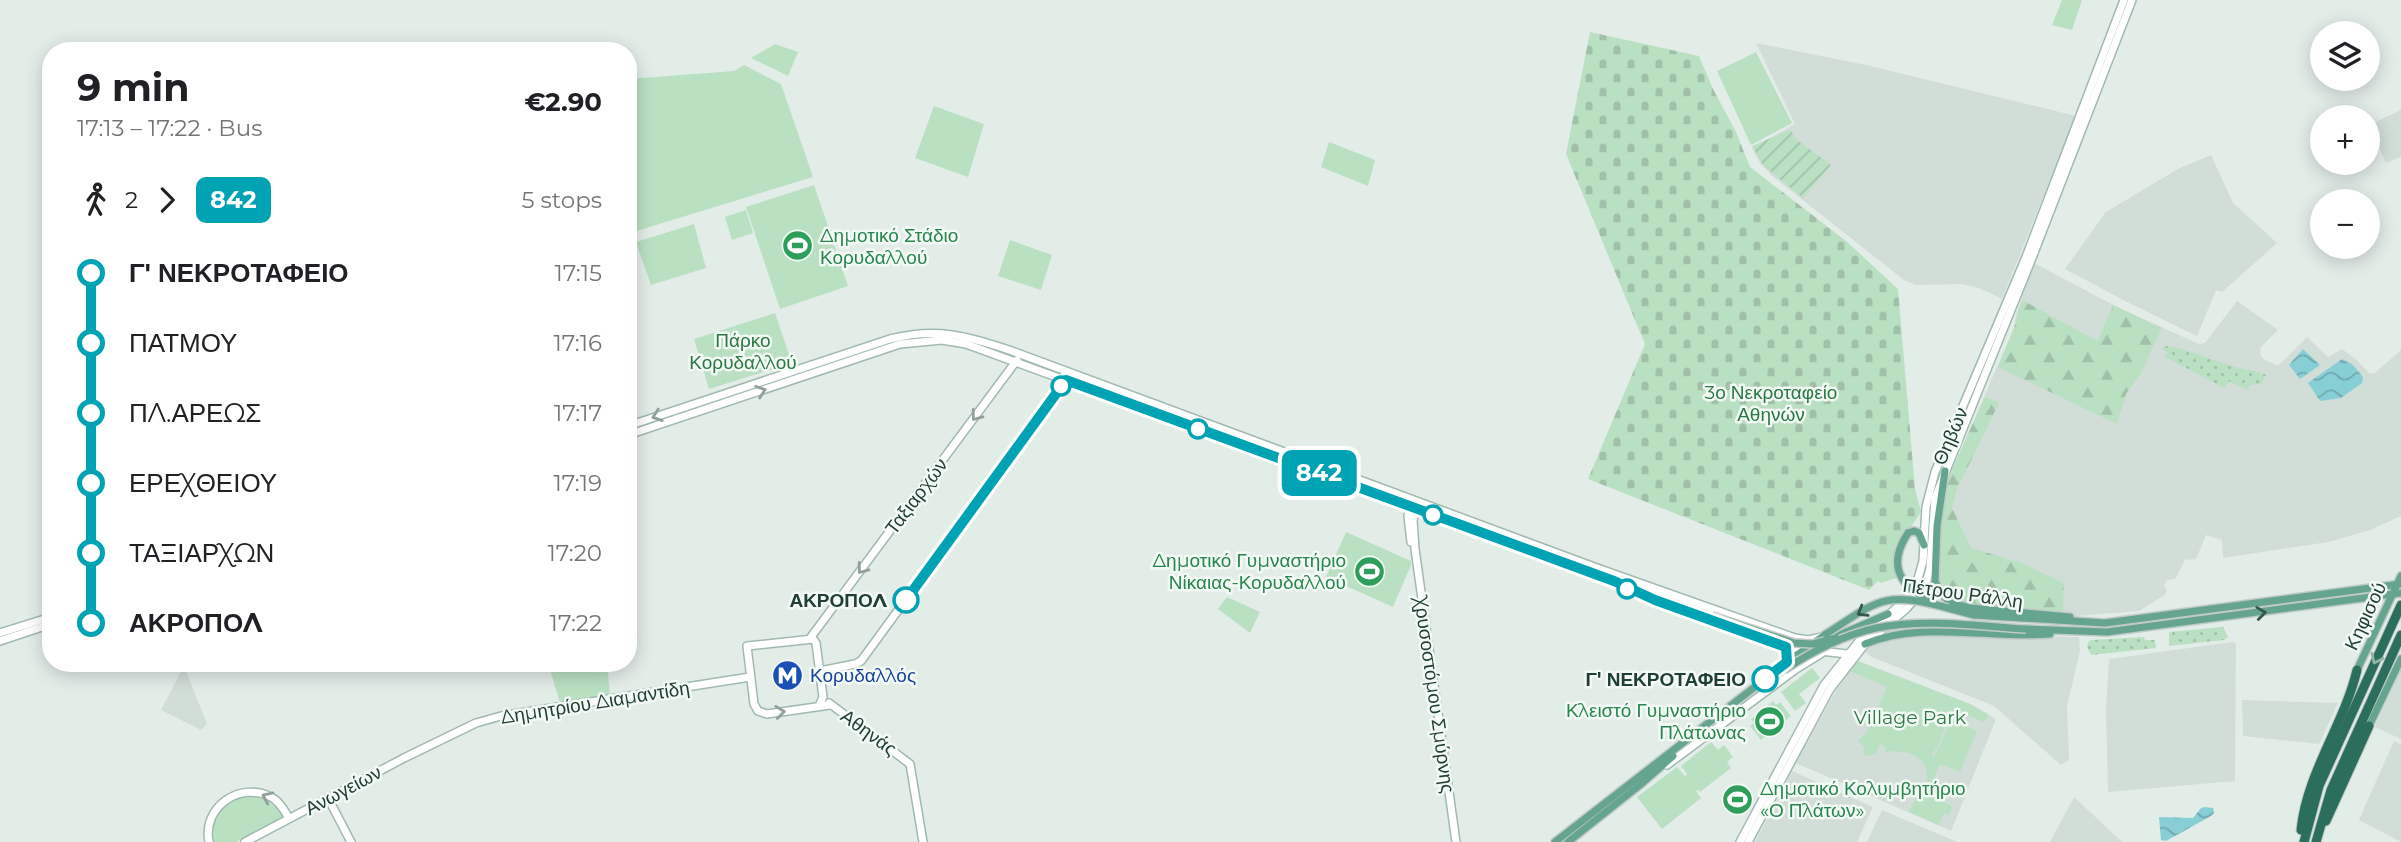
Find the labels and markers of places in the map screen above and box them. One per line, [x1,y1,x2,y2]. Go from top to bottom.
place label: Δημοτικό Στάδιο Κορυδαλλού [820,224,958,269]
sports icon: Δημοτικό Στάδιο Κορυδαλλού [780,229,814,263]
unlabelled marker [1051,376,1071,396]
unlabelled marker [1188,419,1208,439]
unlabelled marker [1423,505,1443,525]
place label: Δημοτικό Γυμναστήριο Νίκαιας-Κορυδαλλού [1152,549,1346,594]
sports icon: Δημοτικό Γυμναστήριο Νίκαιας-Κορυδαλλού [1352,554,1386,588]
unlabelled marker [1617,579,1637,599]
marker: ΑΚΡΟΠΟΛ [893,587,919,613]
place label: ΑΚΡΟΠΟΛ [789,589,888,612]
metro station icon: Κορυδαλλός [770,658,804,692]
place label: Κορυδαλλός [810,664,916,687]
marker: Γ' ΝΕΚΡΟΤΑΦΕΙΟ [1752,666,1778,692]
place label: Γ' ΝΕΚΡΟΤΑΦΕΙΟ [1586,668,1746,691]
place label: Κλειστό Γυμναστήριο Πλάτωνας [1566,699,1746,744]
sports icon: Κλειστό Γυμναστήριο Πλάτωνας [1752,704,1786,738]
place label: Δημοτικό Κολυμβητήριο «Ο Πλάτων» [1760,777,1966,822]
sports icon: Δημοτικό Κολυμβητήριο «Ο Πλάτων» [1720,782,1754,816]

